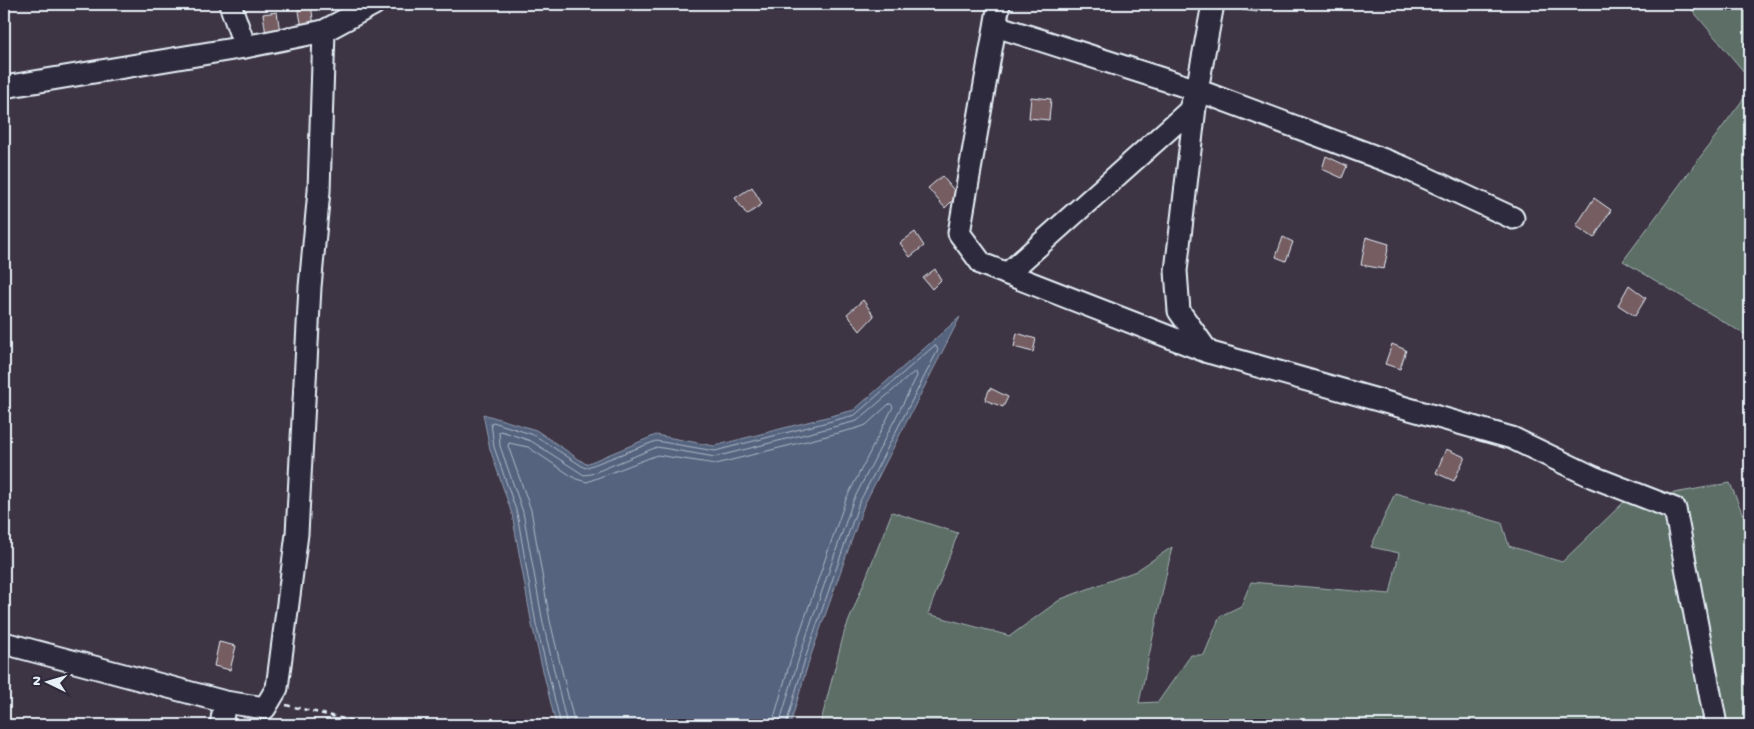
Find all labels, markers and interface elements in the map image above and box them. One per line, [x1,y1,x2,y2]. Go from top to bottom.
north arrow [22,656,72,706]
text: N [29,676,46,686]

